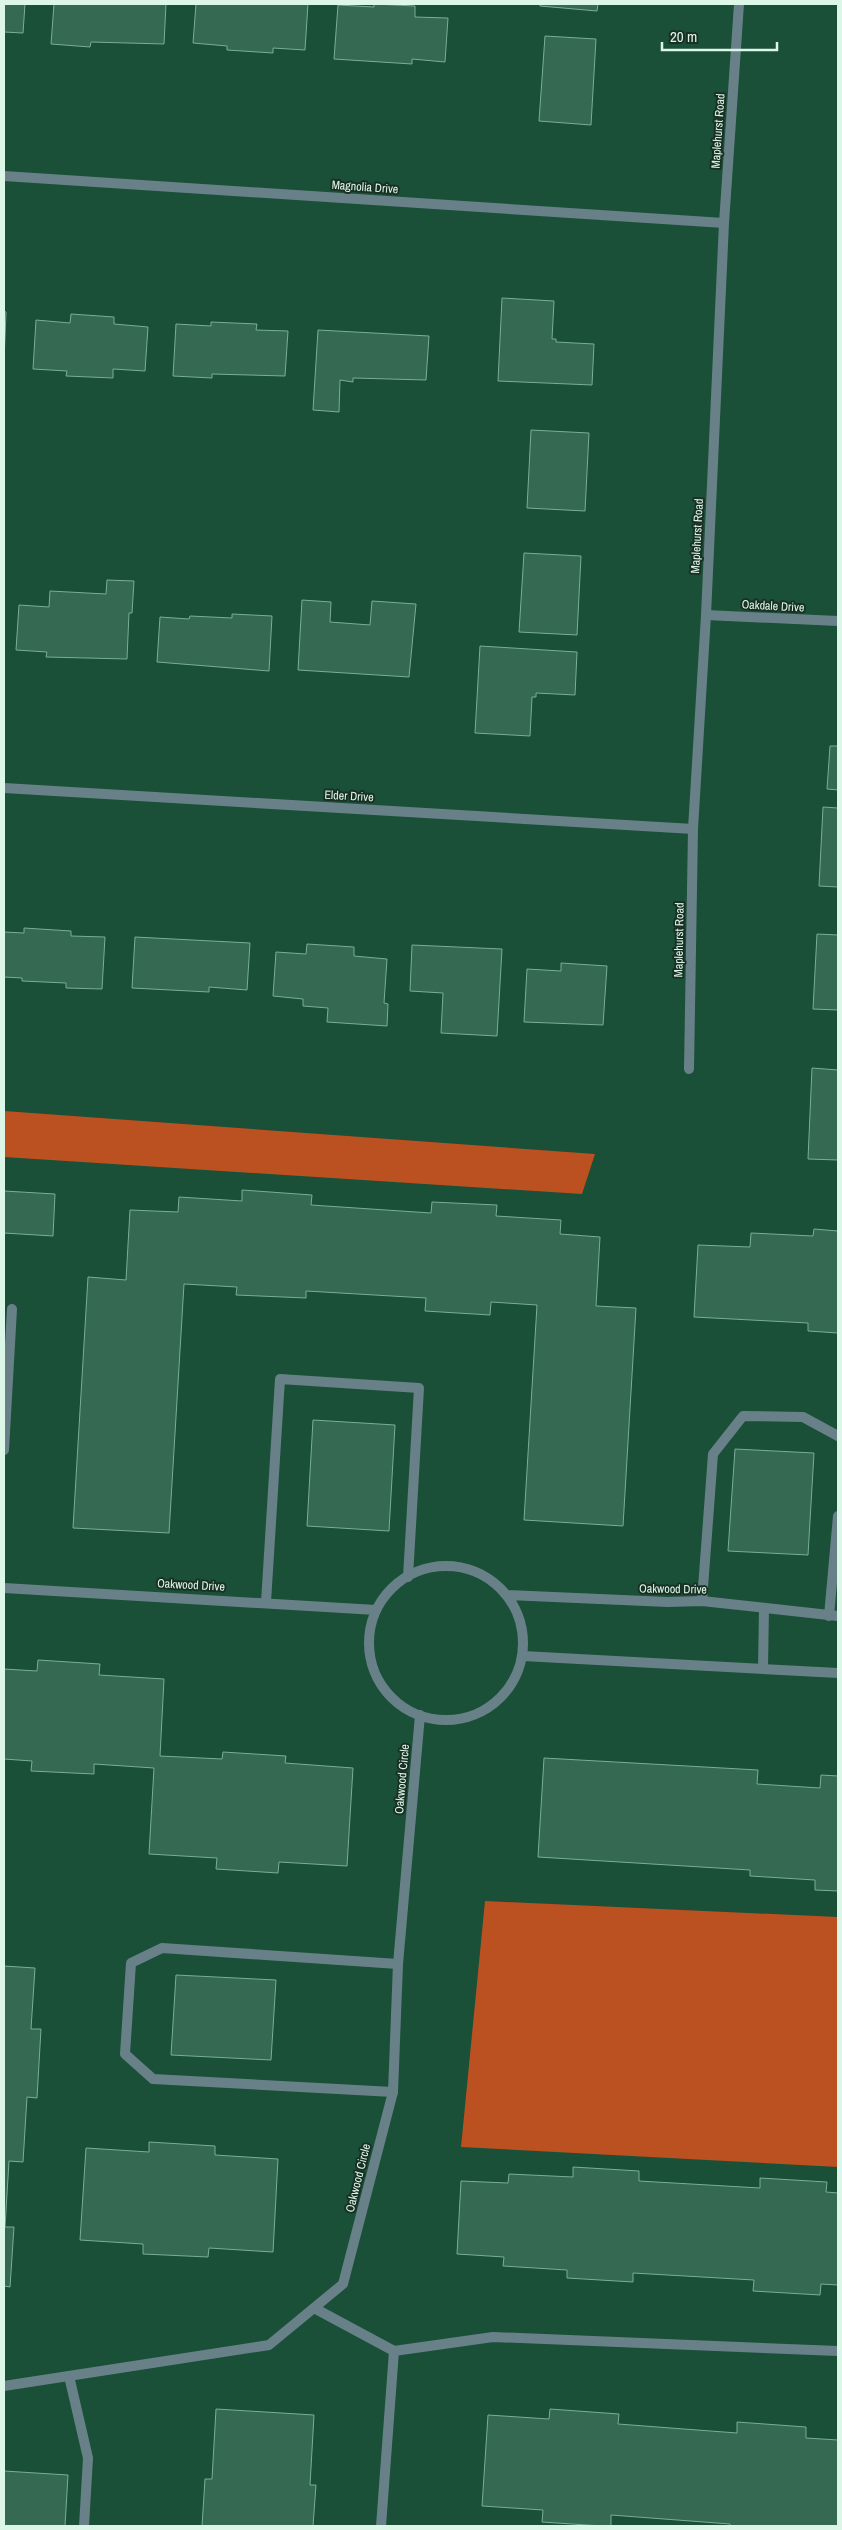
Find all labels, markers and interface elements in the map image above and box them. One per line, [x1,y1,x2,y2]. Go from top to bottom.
scale bar [662,20,777,52]
text: 20 m [670,26,697,47]
street label: Maplehurst Road [707,93,729,169]
street label: Magnolia Drive [331,177,399,197]
street label: Maplehurst Road [687,498,707,574]
street label: Oakdale Drive [741,596,805,616]
street label: Elder Drive [324,787,374,805]
street label: Maplehurst Road [670,902,688,978]
street label: Oakwood Drive [157,1575,225,1595]
street label: Oakwood Drive [639,1580,707,1598]
street label: Oakwood Circle [391,1743,413,1815]
street label: Oakwood Circle [342,2142,374,2214]

